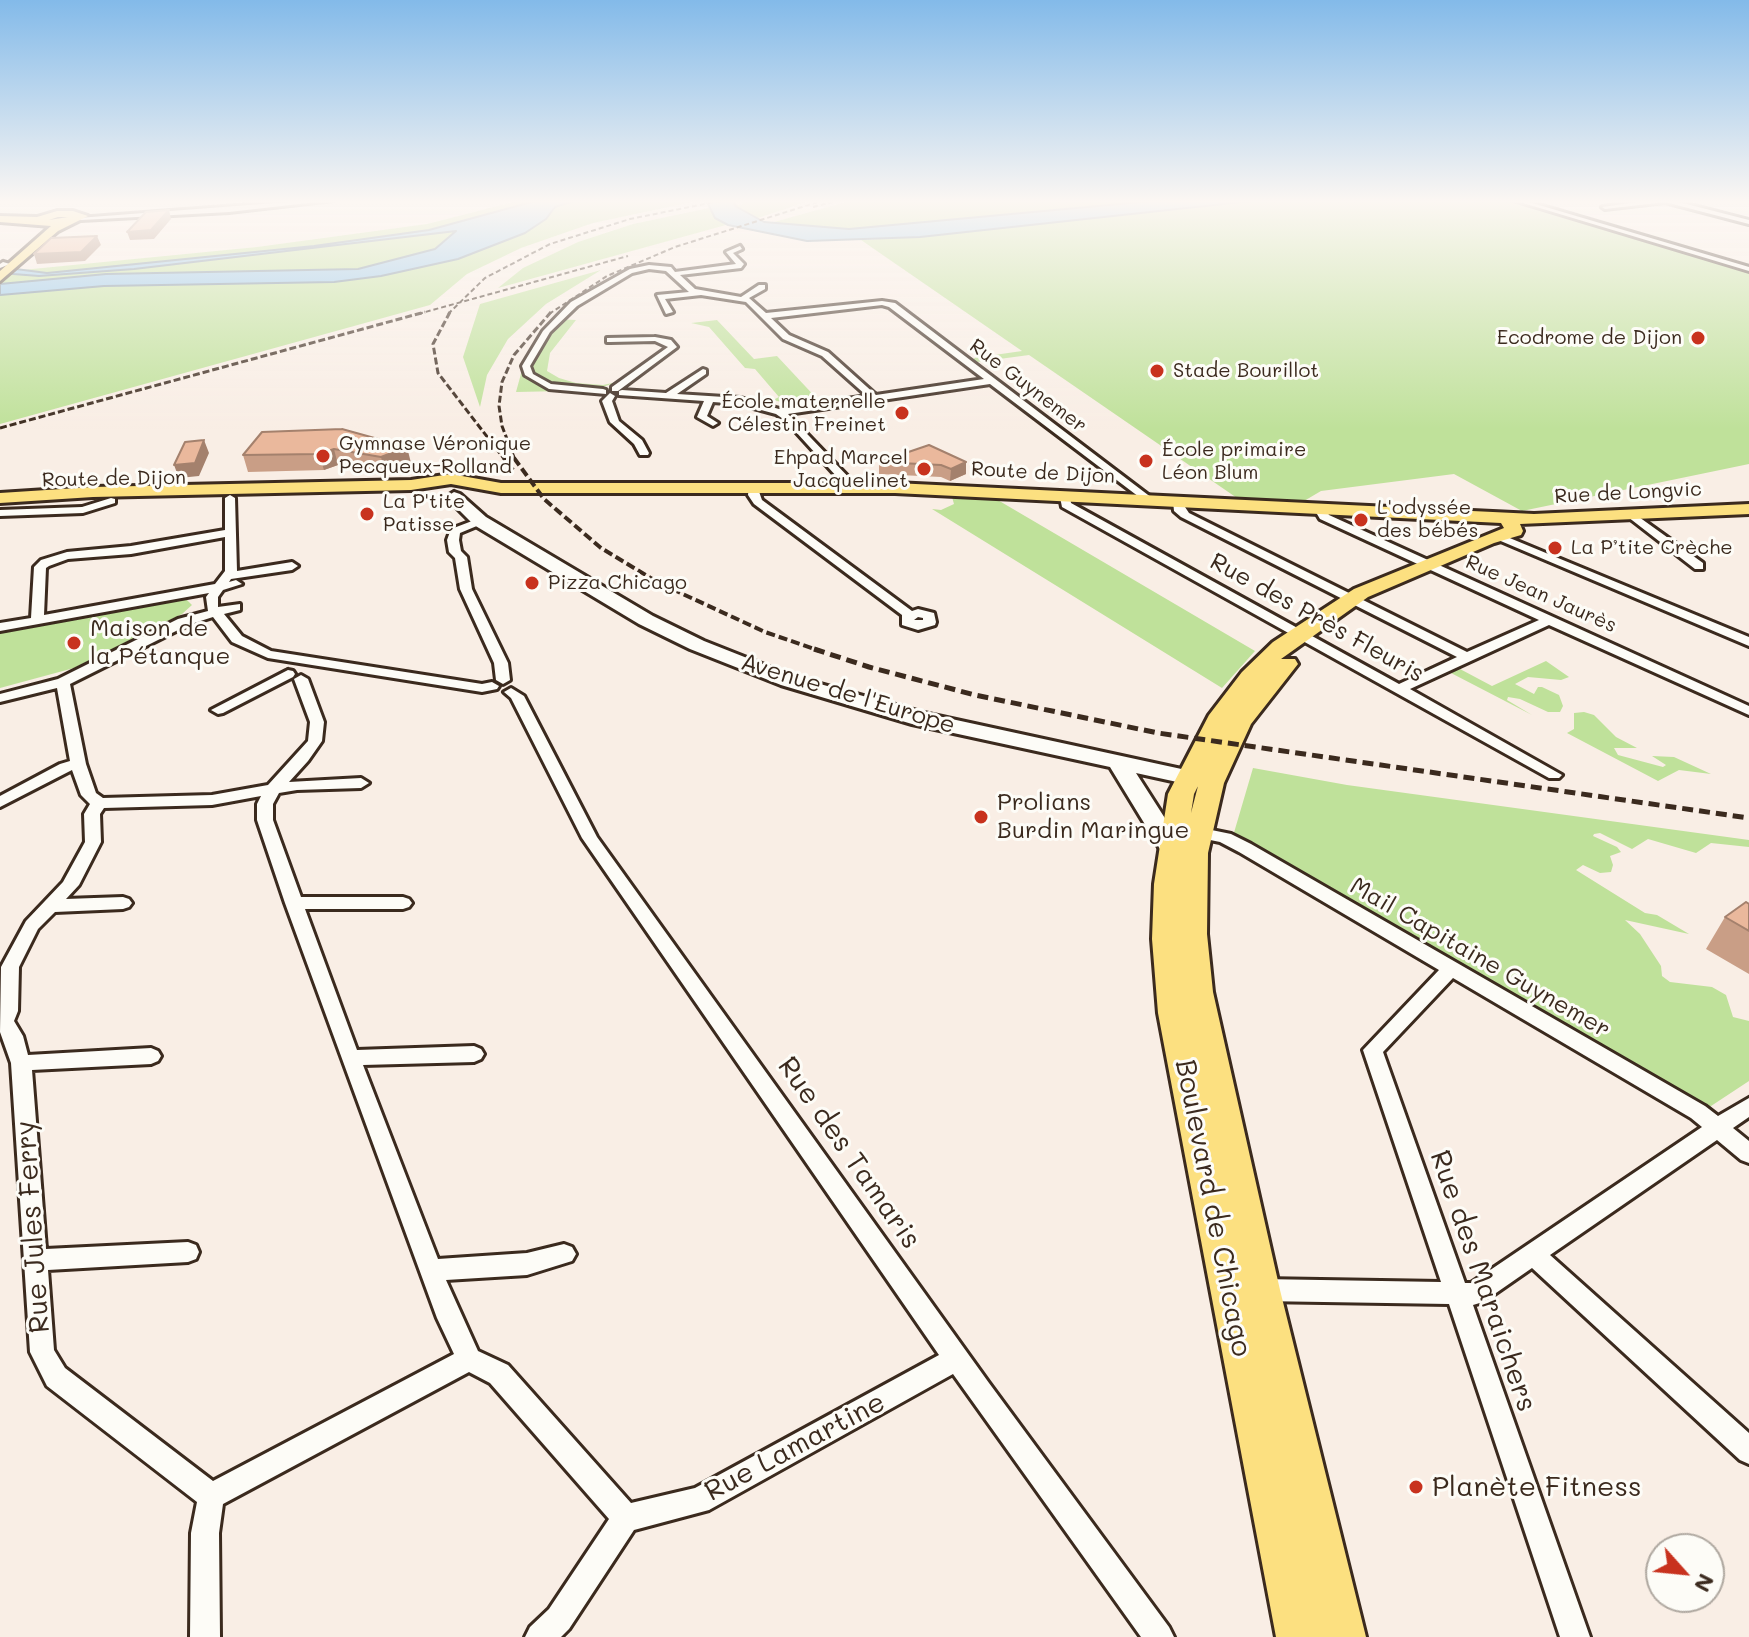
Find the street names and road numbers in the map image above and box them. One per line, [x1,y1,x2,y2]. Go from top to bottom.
street label: Rue Guynemer [965,334,1091,438]
street label: Route de Dijon [970,457,1116,489]
street label: Route de Dijon [42,466,186,492]
street label: Rue de Longvic [1554,477,1702,509]
street label: Rue des Près Fleuris [1205,547,1429,689]
street label: Rue Jean Jaurès [1462,550,1620,638]
street label: Avenue de l'Europe [737,648,959,740]
street label: Mail Capitaine Guynemer [1345,872,1615,1044]
street label: Rue des Tamaris [770,1051,928,1255]
street label: Boulevard de Chicago [1168,1057,1258,1359]
street label: Rue Jules Ferry [9,1120,57,1334]
street label: Rue des Maraichers [1422,1146,1544,1416]
street label: Rue Lamartine [699,1385,891,1509]

